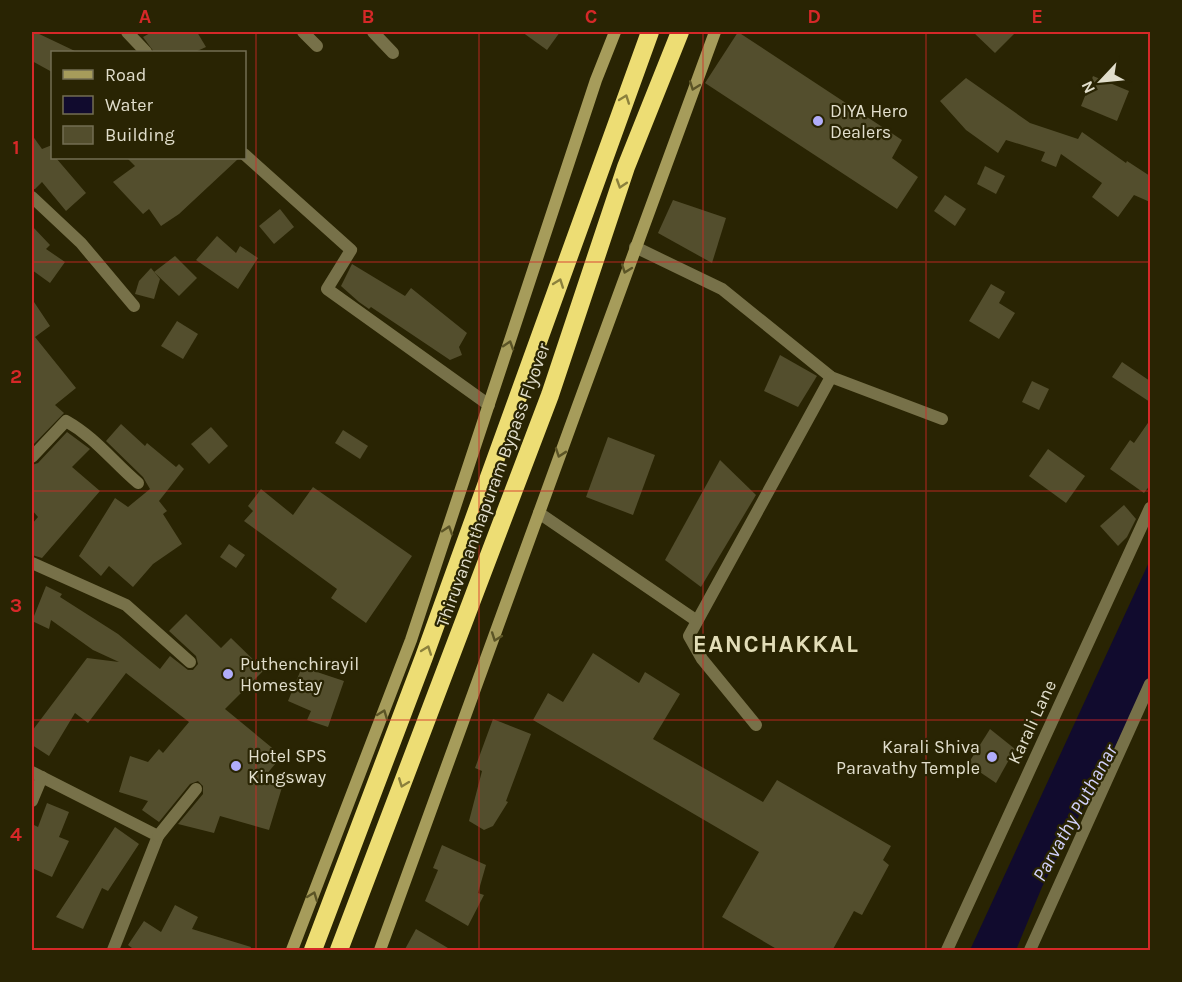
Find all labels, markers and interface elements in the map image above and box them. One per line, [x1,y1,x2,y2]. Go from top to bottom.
text: A [139,5,152,28]
text: B [362,5,374,28]
text: C [585,5,597,28]
text: D [807,5,821,28]
text: E [1031,5,1043,28]
legend [51,51,246,159]
north arrow [1071,51,1131,111]
text: Road [105,64,146,86]
text: N [1077,78,1099,97]
one-way arrow [689,81,702,91]
text: Water [105,94,153,116]
one-way arrow [618,94,631,105]
place label: DIYA Hero Dealers [830,100,908,143]
marker: DIYA Hero Dealers [811,114,825,128]
text: Building [105,124,175,146]
text: 1 [12,136,20,159]
one-way arrow [616,178,628,189]
one-way arrow [621,263,634,274]
one-way arrow [552,278,565,289]
street label: Thiruvananthapuram Bypass Flyover [431,340,555,630]
one-way arrow [502,340,514,351]
text: 2 [10,365,22,388]
one-way arrow [555,447,568,458]
one-way arrow [441,525,453,536]
text: 3 [10,594,22,617]
district label: EANCHAKKAL [693,630,859,658]
one-way arrow [491,631,504,642]
one-way arrow [419,645,432,656]
place label: Puthenchirayil Homestay [240,653,359,696]
marker: Puthenchirayil Homestay [221,667,235,681]
street label: Karali Lane [1003,676,1061,768]
one-way arrow [376,709,388,720]
place label: Karali Shiva Paravathy Temple [836,736,980,779]
water label: Parvathy Puthanar [1028,739,1123,886]
place label: Hotel SPS Kingsway [248,745,327,788]
marker: Karali Shiva Paravathy Temple [985,750,999,764]
marker: Hotel SPS Kingsway [229,759,243,773]
one-way arrow [398,777,410,788]
text: 4 [10,823,22,846]
one-way arrow [305,891,318,902]

